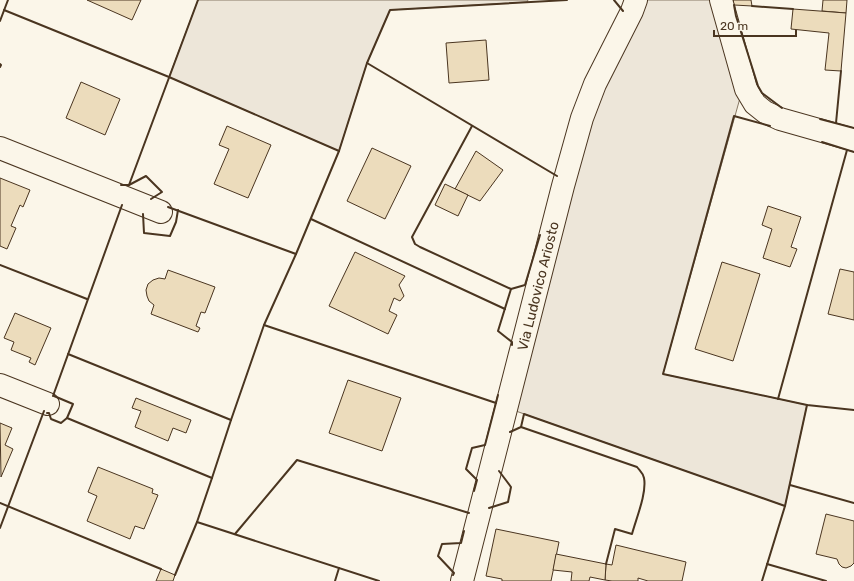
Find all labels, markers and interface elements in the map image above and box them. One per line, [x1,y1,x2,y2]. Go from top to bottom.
scale bar [714,12,796,38]
text: 20 m [720,19,748,33]
street label: Via Ludovico Ariosto [514,220,563,353]

